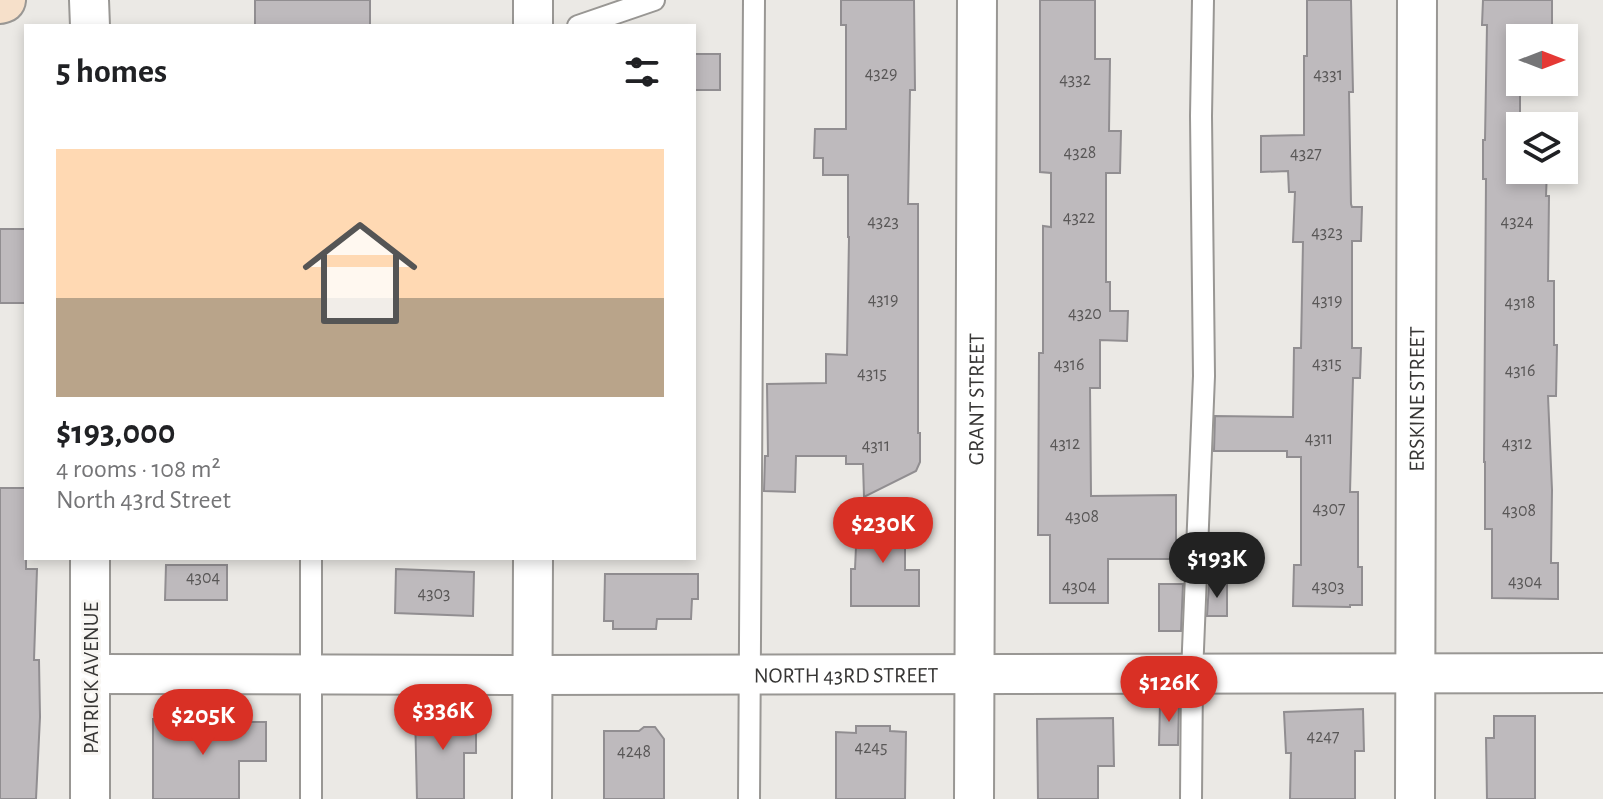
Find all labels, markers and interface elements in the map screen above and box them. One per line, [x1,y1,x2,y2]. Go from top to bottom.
north arrow [1506,24,1578,96]
map controls [1506,24,1578,184]
icon: filters [620,50,664,94]
text: 5 homes [56,55,167,89]
house number: 4329 [865,65,897,83]
house number: 4331 [1313,66,1343,84]
house number: 4332 [1059,71,1091,89]
button: layers [1506,112,1578,184]
house number: 4328 [1064,144,1096,162]
house number: 4327 [1290,145,1322,163]
icon: home [288,201,432,345]
house number: 4322 [1063,209,1095,227]
house number: 4323 [867,213,899,231]
house number: 4324 [1501,213,1534,231]
house number: 4323 [1311,224,1343,242]
house number: 4319 [868,291,898,309]
house number: 4319 [1312,292,1342,310]
house number: 4318 [1505,294,1535,312]
house number: 4320 [1068,305,1102,323]
street label: ERSKINE STREET [1406,326,1428,472]
street label: GRANT STREET [965,333,988,465]
house number: 4315 [1312,355,1342,373]
house number: 4316 [1054,356,1084,374]
house number: 4316 [1505,362,1535,380]
house number: 4315 [857,365,887,383]
text: $193,000 [56,416,176,450]
house number: 4311 [1305,430,1333,448]
house number: 4312 [1050,435,1080,453]
house number: 4312 [1502,435,1532,453]
house number: 4311 [862,437,890,455]
text: 4 rooms · 108 m² [56,456,221,482]
text: North 43rd Street [56,487,231,513]
pin: $230K [827,497,939,565]
house number: 4307 [1312,500,1346,518]
house number: 4308 [1502,502,1536,520]
house number: 4308 [1065,508,1099,526]
text: $230K [851,510,915,536]
pin: $193K [1161,532,1273,600]
text: $193K [1187,545,1247,571]
house number: 4304 [186,569,220,587]
house number: 4304 [1508,573,1542,591]
house number: 4304 [1062,578,1096,596]
house number: 4303 [1312,578,1345,596]
house number: 4303 [418,585,451,603]
street label: PATRICK AVENUE [80,602,102,754]
pin: $126K [1113,656,1225,724]
street label: NORTH 43RD STREET [754,664,938,687]
text: $126K [1138,669,1200,695]
pin: $336K [387,684,499,752]
pin: $205K [147,689,259,757]
text: $336K [412,697,474,723]
text: $205K [171,702,235,728]
house number: 4247 [1306,728,1340,746]
house number: 4245 [854,739,888,757]
house number: 4248 [617,743,651,761]

